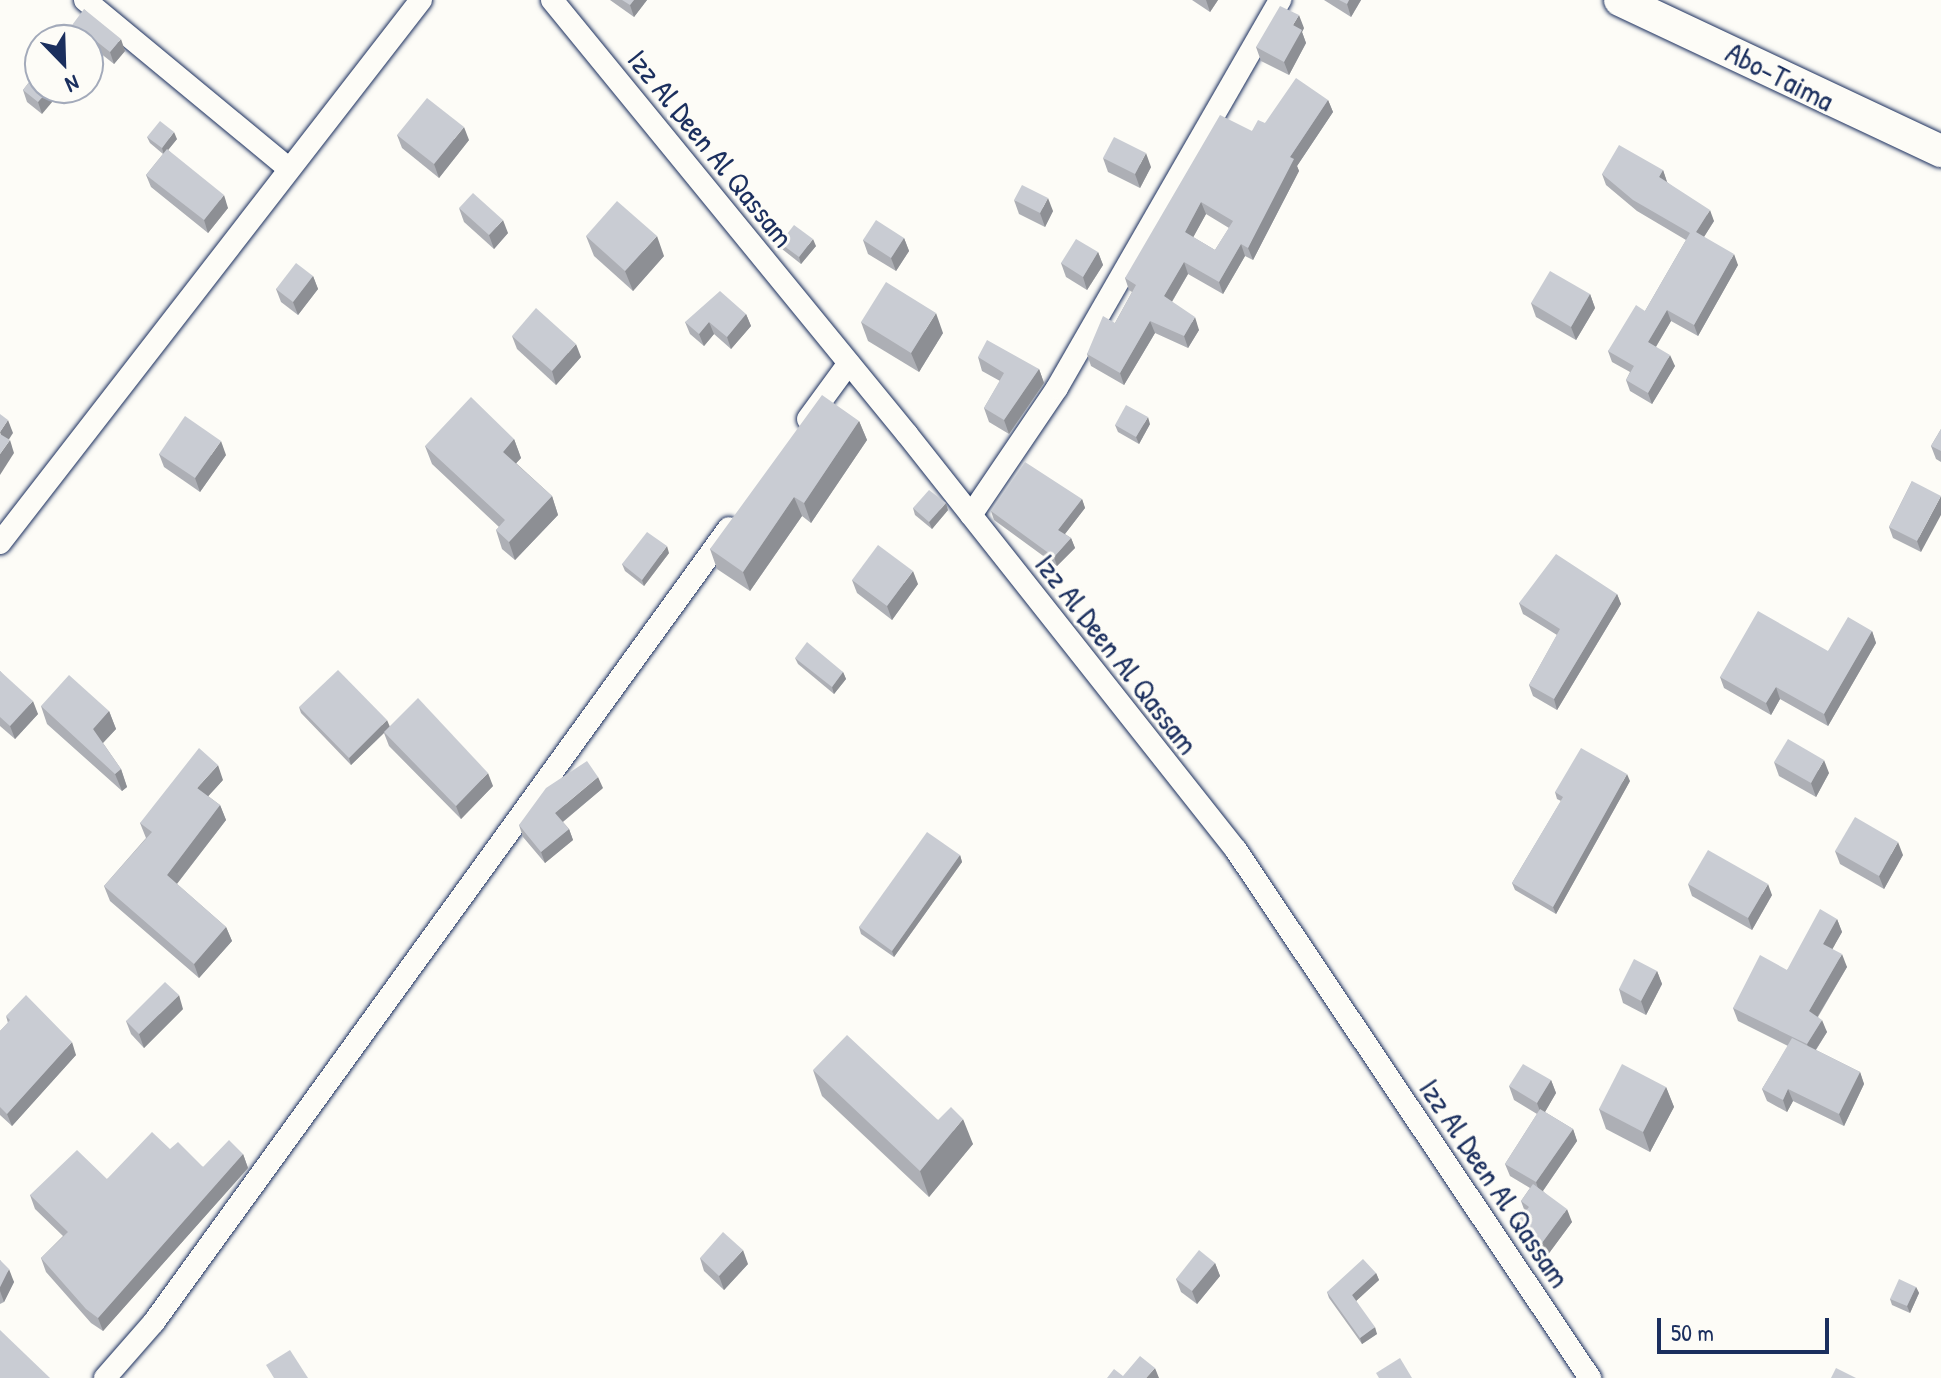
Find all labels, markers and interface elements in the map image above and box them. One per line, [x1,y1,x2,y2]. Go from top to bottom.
north arrow [24,24,104,104]
street label: Abo-Taima [1720,34,1840,118]
street label: Izz Al Deen Al Qassam [620,42,802,254]
text: N [61,68,84,100]
street label: Izz Al Deen Al Qassam [1028,547,1206,761]
street label: Izz Al Deen Al Qassam [1412,1072,1578,1294]
scale bar [1661,1302,1833,1352]
text: 50 m [1671,1316,1714,1348]

